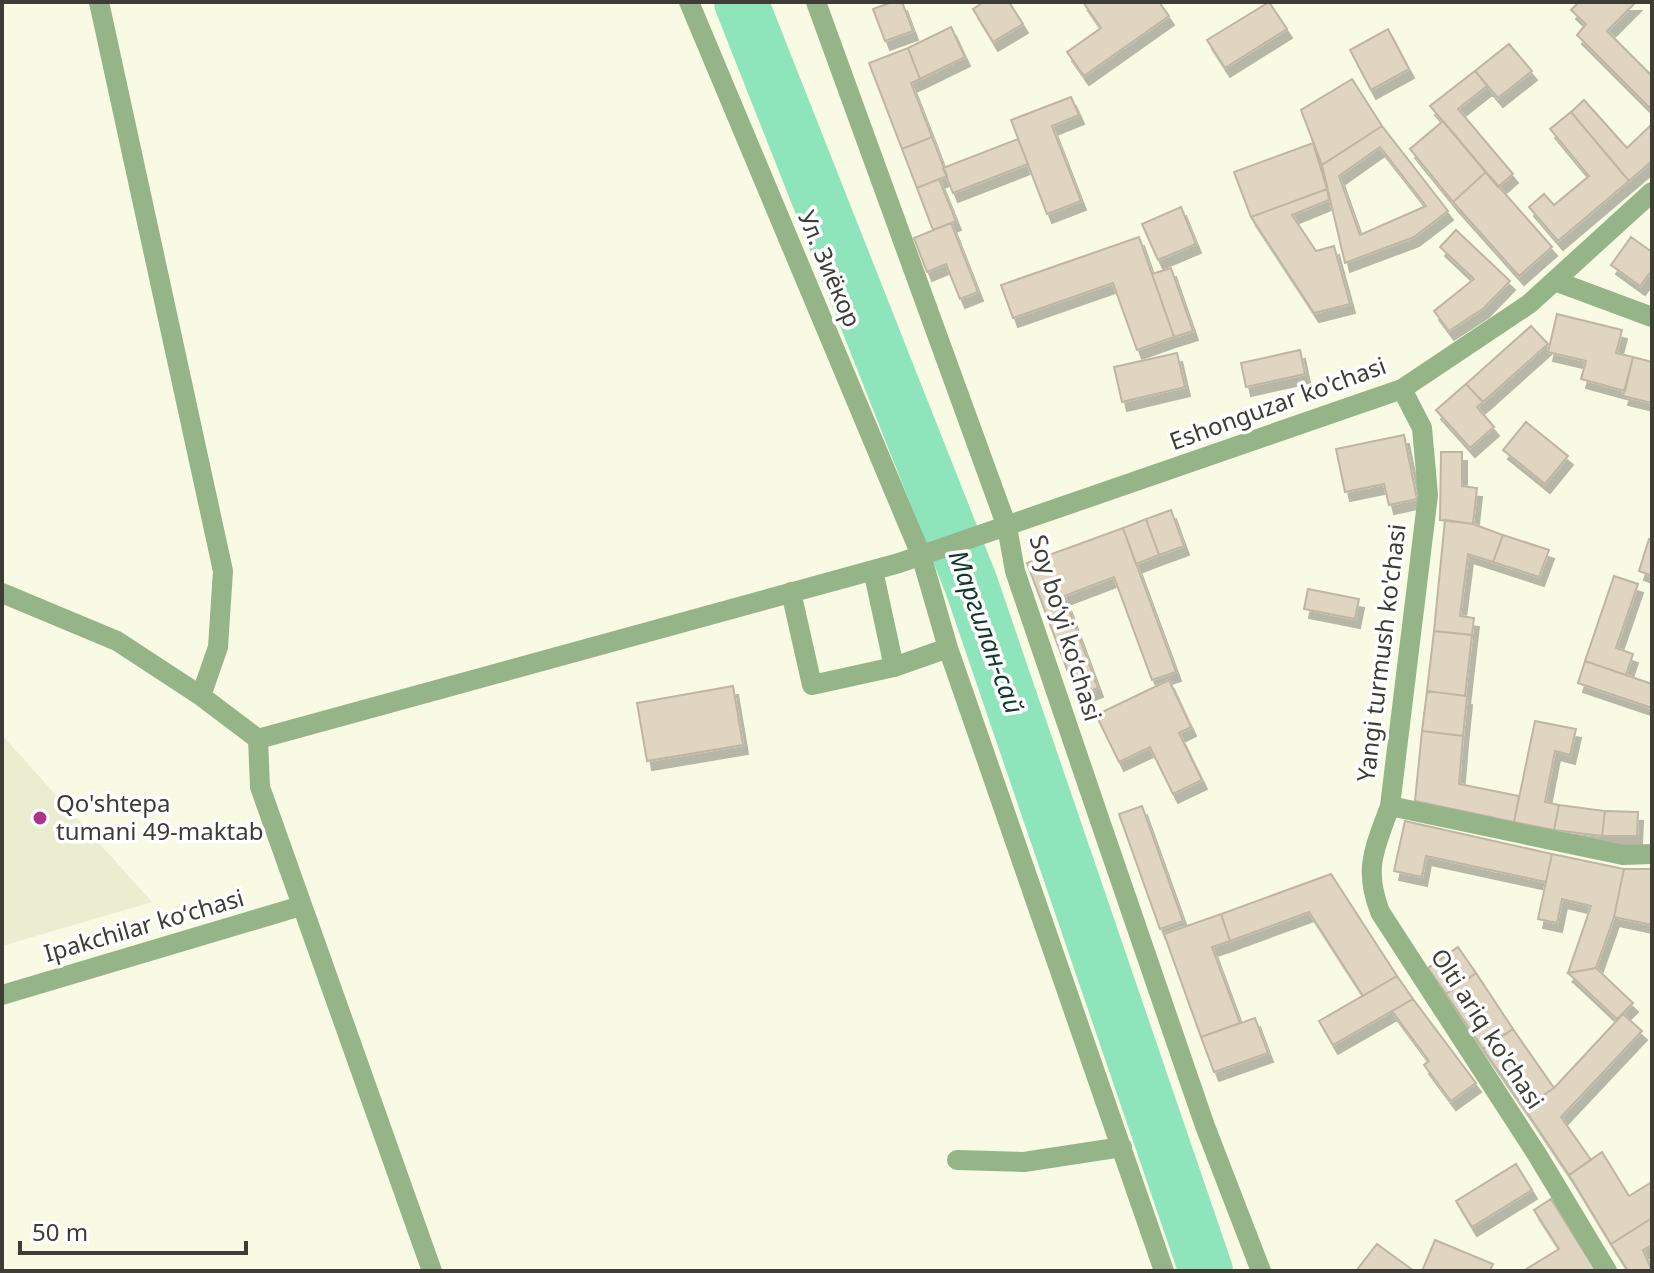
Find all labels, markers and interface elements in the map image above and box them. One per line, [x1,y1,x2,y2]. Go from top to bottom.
street label: Ул. Зиёкор [791,205,870,332]
street label: Eshonguzar ko'chasi [1165,348,1390,457]
street label: Yangi turmush ko'chasi [1348,522,1413,784]
street label: Soy boʻyi koʻchasi [1022,531,1110,725]
water label: Маргилан-сай [941,545,1033,718]
place label: Qo'shtepa tumani 49-maktab [56,786,263,847]
marker: Qo'shtepa tumani 49-maktab [31,809,49,827]
street label: Ipakchilar koʻchasi [40,880,247,969]
street label: Olti ariq ko'chasi [1424,942,1553,1115]
scale bar [20,1205,246,1255]
text: 50 m [32,1215,88,1248]

